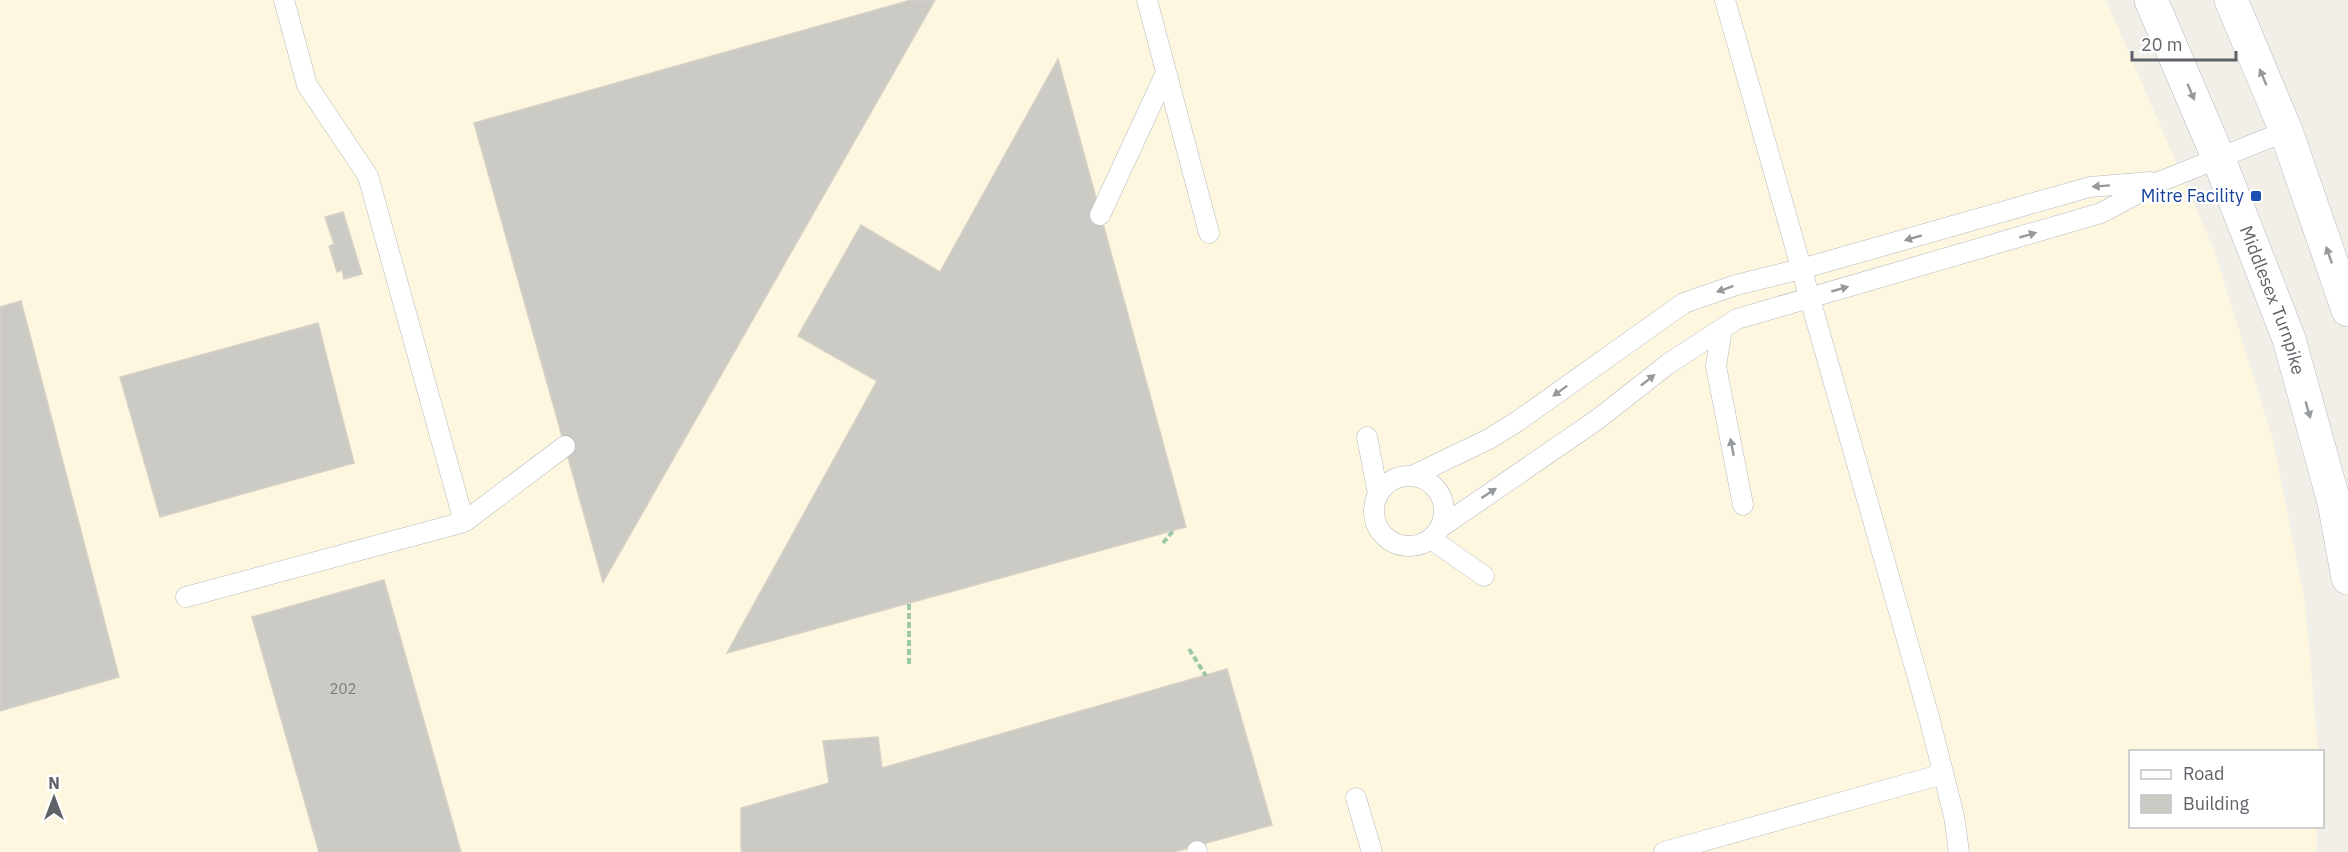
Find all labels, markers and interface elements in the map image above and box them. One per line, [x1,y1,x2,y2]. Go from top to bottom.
scale bar [2132,24,2236,62]
text: 20 m [2141,33,2183,56]
one-way arrow [2258,68,2267,86]
one-way arrow [2186,84,2195,101]
one-way arrow [2091,181,2110,191]
place label: Mitre Facility [2141,184,2244,207]
marker: Mitre Facility [2249,189,2263,203]
street label: Middlesex Turnpike [2235,222,2310,377]
one-way arrow [2019,230,2037,239]
one-way arrow [1904,233,1922,243]
one-way arrow [2323,246,2333,264]
one-way arrow [1716,284,1734,294]
one-way arrow [1832,284,1850,293]
one-way arrow [1640,374,1655,386]
one-way arrow [1552,385,1568,397]
one-way arrow [2304,401,2314,419]
one-way arrow [1727,437,1736,456]
one-way arrow [1481,488,1497,499]
house number: 202 [329,679,357,698]
legend [2129,750,2324,828]
text: Road [2183,762,2224,785]
north arrow [24,768,84,828]
text: N [48,773,60,793]
text: Building [2183,792,2250,815]

